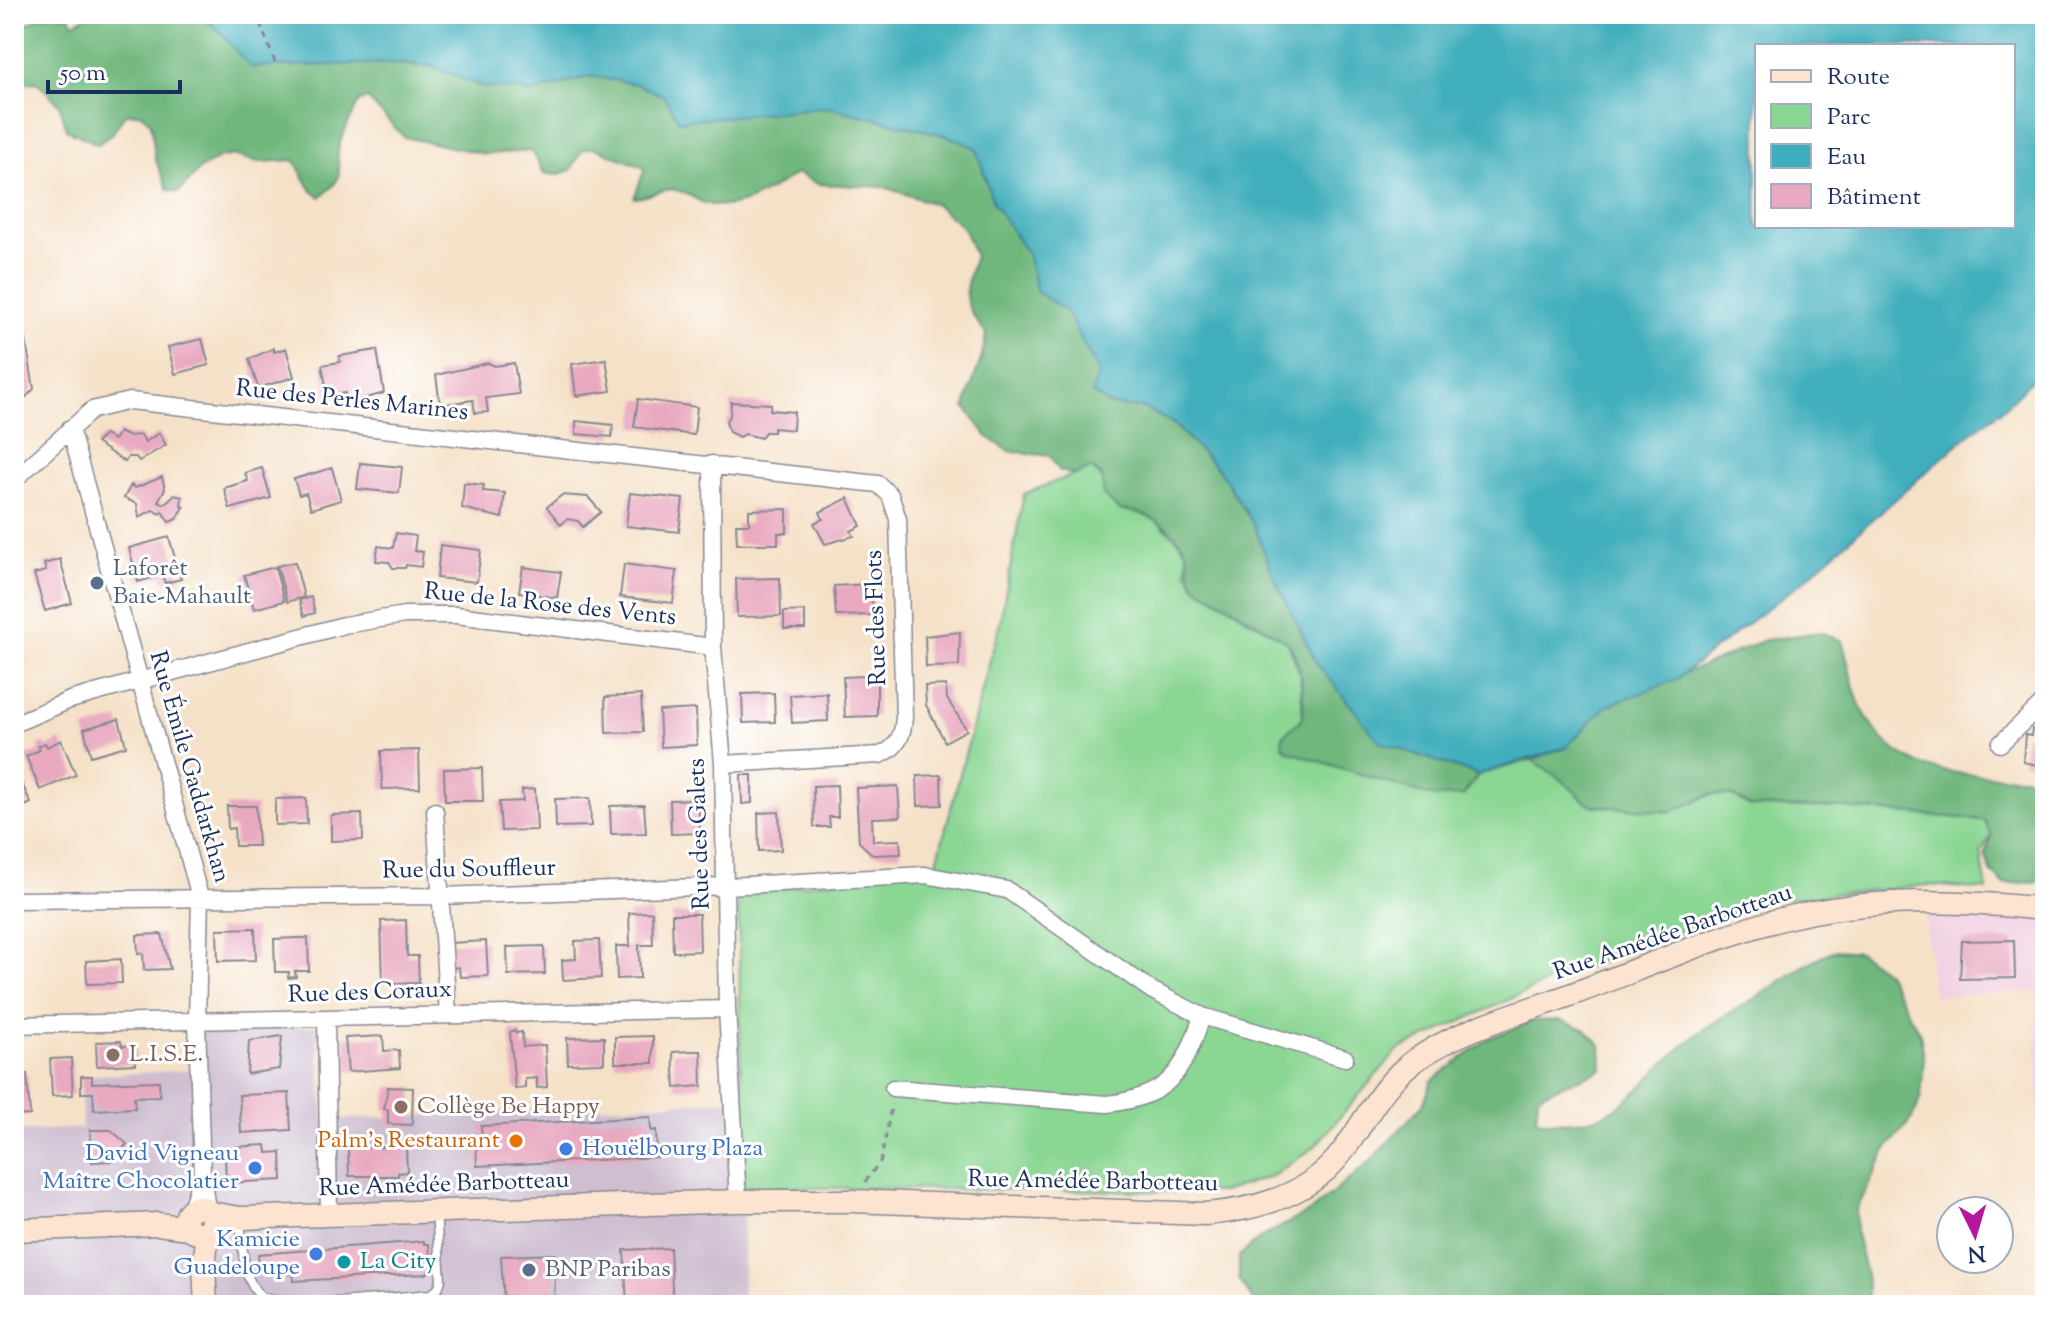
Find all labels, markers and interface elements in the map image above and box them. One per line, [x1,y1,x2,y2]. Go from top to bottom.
scale bar [48,44,180,94]
legend [1755,44,2015,228]
text: 50 m [58,57,106,91]
text: Route [1827,61,1890,95]
text: Parc [1827,101,1871,135]
text: Eau [1827,141,1866,175]
text: Bâtiment [1827,181,1921,215]
street label: Rue des Perles Marines [234,372,470,430]
street label: Rue des Flots [858,549,896,687]
place label: Laforêt Baie-Mahault [113,552,251,614]
marker: Laforêt Baie-Mahault [88,574,106,592]
street label: Rue de la Rose des Vents [422,575,678,635]
street label: Rue Émile Gaddarkhan [140,647,238,887]
street label: Rue des Galets [680,758,720,910]
street label: Rue du Souffleur [382,851,556,889]
street label: Rue Amédée Barbotteau [1549,876,1797,990]
street label: Rue des Coraux [287,973,453,1013]
place label: L.I.S.E. [129,1038,203,1072]
marker: L.I.S.E. [104,1046,122,1064]
place label: Collège Be Happy [417,1090,600,1124]
marker: Collège Be Happy [392,1098,410,1116]
place label: Palm's Restaurant [318,1124,500,1158]
marker: Palm's Restaurant [507,1132,525,1150]
place label: Houëlbourg Plaza [582,1132,763,1166]
place label: David Vigneau Maître Chocolatier [43,1137,239,1199]
marker: Houëlbourg Plaza [557,1140,575,1158]
marker: David Vigneau Maître Chocolatier [246,1159,264,1177]
street label: Rue Amédée Barbotteau [967,1163,1219,1201]
street label: Rue Amédée Barbotteau [318,1164,570,1206]
north arrow [1935,1195,2015,1275]
place label: Kamicie Guadeloupe [174,1223,300,1285]
text: N [1966,1235,1987,1269]
marker: Kamicie Guadeloupe [307,1245,325,1263]
place label: La City [360,1245,437,1279]
marker: La City [335,1253,353,1271]
place label: BNP Paribas [545,1253,671,1287]
marker: BNP Paribas [520,1261,538,1279]

